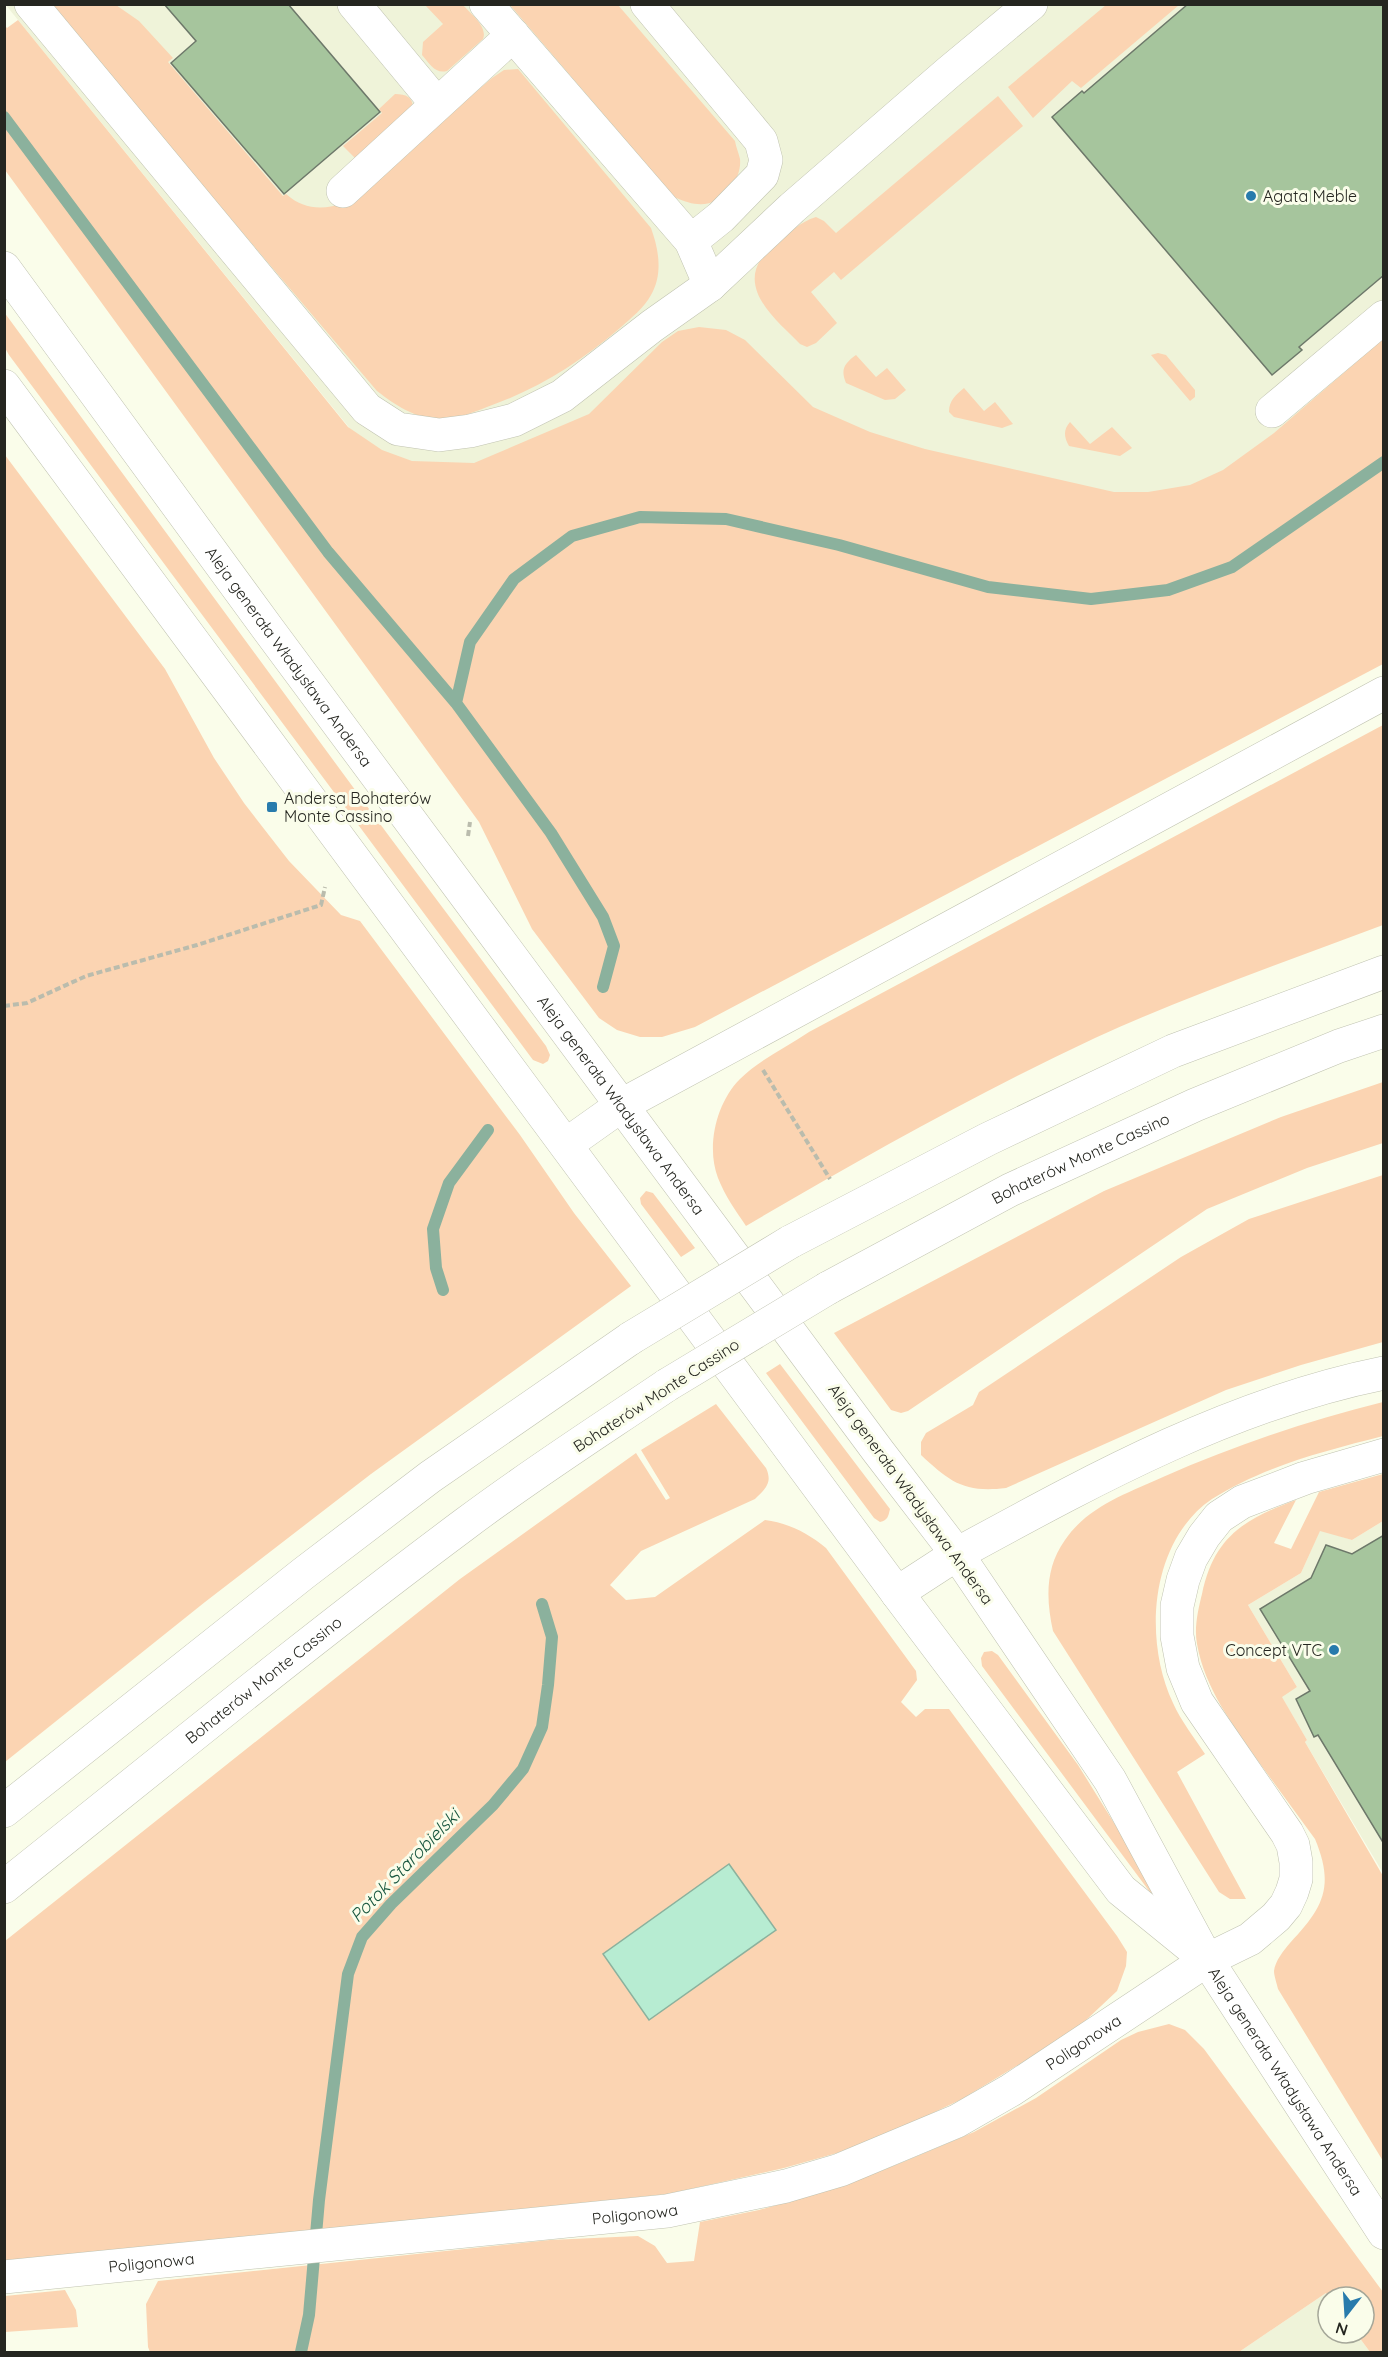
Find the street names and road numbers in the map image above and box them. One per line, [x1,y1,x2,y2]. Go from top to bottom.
street label: Aleja generała Władysława Andersa [201,543,377,771]
street label: Aleja generała Władysława Andersa [533,991,709,1219]
street label: Bohaterów Monte Cassino [988,1108,1173,1208]
street label: Bohaterów Monte Cassino [569,1334,743,1456]
street label: Aleja generała Władysława Andersa [824,1380,998,1608]
street label: Bohaterów Monte Cassino [181,1612,346,1748]
street label: Aleja generała Władysława Andersa [1204,1963,1367,2199]
street label: Poligonowa [1042,2010,1125,2074]
street label: Poligonowa [591,2199,680,2228]
street label: Poligonowa [107,2248,195,2277]

